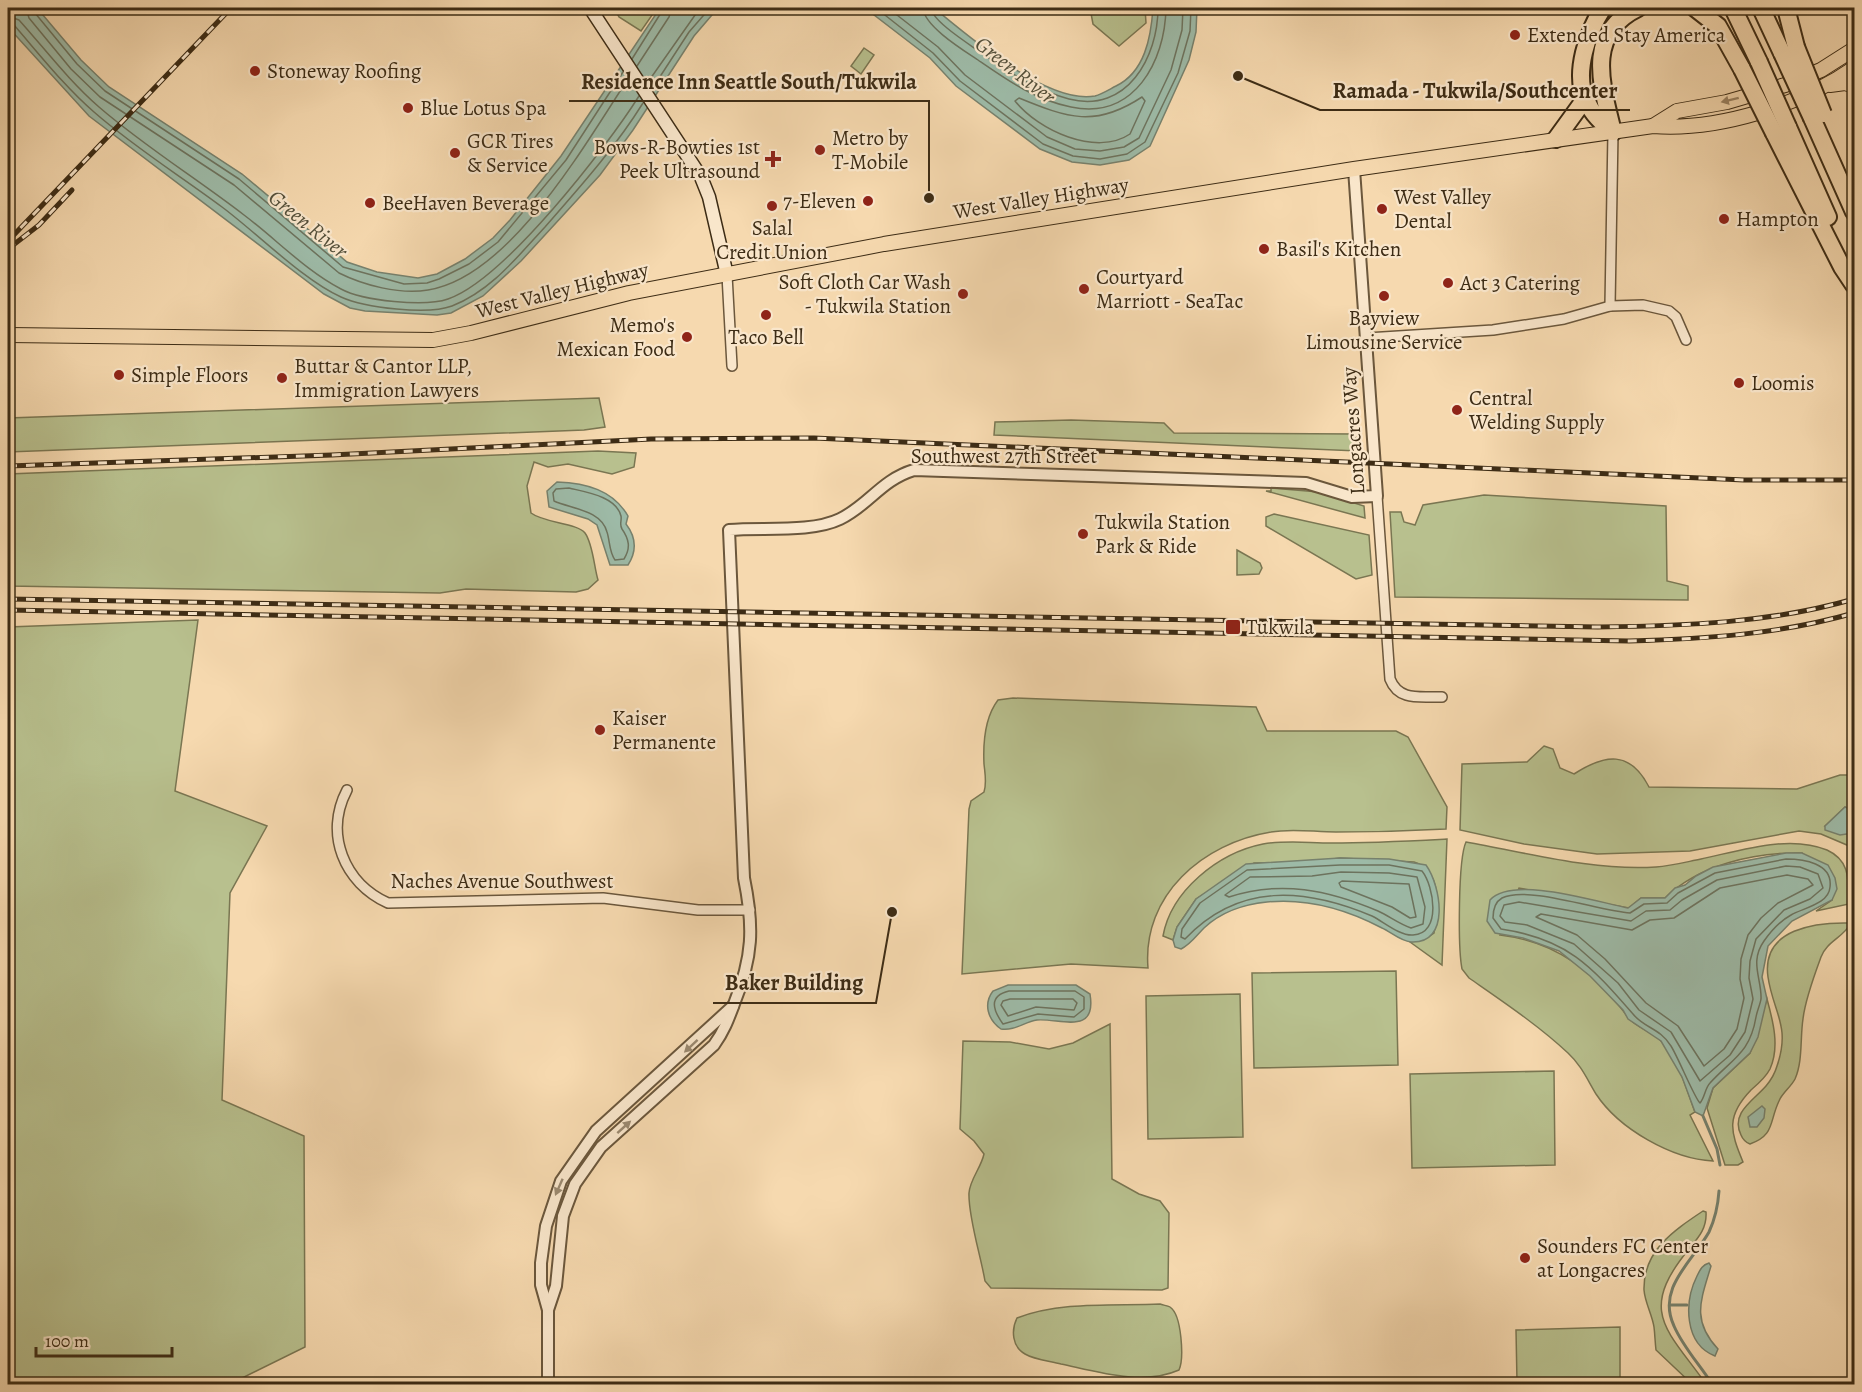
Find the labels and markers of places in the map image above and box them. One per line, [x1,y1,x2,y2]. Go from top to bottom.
place label: Extended Stay America [1527,21,1726,49]
marker: Extended Stay America [1508,28,1522,42]
place label: Stoneway Roofing [267,57,422,85]
callout: Residence Inn Seattle South/Tukwila [569,61,929,101]
marker: Stoneway Roofing [248,64,262,78]
callout: Ramada - Tukwila/Southcenter [1320,70,1630,110]
place label: Blue Lotus Spa [420,94,547,122]
marker: Blue Lotus Spa [401,101,415,115]
place label: Metro by T-Mobile [832,124,908,176]
place label: GCR Tires & Service [467,127,554,179]
place label: Bows-R-Bowties 1st Peek Ultrasound [594,133,761,185]
marker: Metro by T-Mobile [813,143,827,157]
marker: GCR Tires & Service [448,146,462,160]
marker: Bows-R-Bowties 1st Peek Ultrasound [764,150,782,168]
place label: West Valley Dental [1393,183,1492,235]
place label: 7-Eleven [783,187,856,215]
place label: BeeHaven Beverage [382,189,549,217]
marker: 7-Eleven [861,194,875,208]
marker: BeeHaven Beverage [363,196,377,210]
marker: Salal Credit Union [765,199,779,213]
marker: West Valley Dental [1375,202,1389,216]
place label: Hampton [1736,205,1819,233]
marker: Hampton [1717,212,1731,226]
place label: Salal Credit Union [716,214,828,266]
place label: Basil's Kitchen [1276,235,1401,263]
marker: Basil's Kitchen [1257,242,1271,256]
place label: Courtyard Marriott - SeaTac [1096,263,1243,315]
place label: Soft Cloth Car Wash - Tukwila Station [779,268,951,320]
place label: Act 3 Catering [1459,269,1581,297]
marker: Act 3 Catering [1441,276,1455,290]
marker: Courtyard Marriott - SeaTac [1077,282,1091,296]
marker: Soft Cloth Car Wash - Tukwila Station [956,287,970,301]
marker: Bayview Limousine Service [1377,289,1391,303]
place label: Bayview Limousine Service [1305,304,1463,356]
marker: Taco Bell [759,308,773,322]
place label: Memo's Mexican Food [557,311,676,363]
place label: Taco Bell [728,323,804,351]
marker: Memo's Mexican Food [680,330,694,344]
place label: Buttar & Cantor LLP, Immigration Lawyers [294,352,479,404]
place label: Simple Floors [131,361,248,389]
marker: Simple Floors [112,368,126,382]
place label: Loomis [1751,369,1814,397]
marker: Buttar & Cantor LLP, Immigration Lawyers [275,371,289,385]
marker: Loomis [1732,376,1746,390]
place label: Central Welding Supply [1468,384,1605,436]
marker: Central Welding Supply [1450,403,1464,417]
place label: Tukwila Station Park & Ride [1095,508,1230,560]
marker: Tukwila Station Park & Ride [1076,527,1090,541]
place label: Tukwila [1246,613,1314,641]
marker: Tukwila [1224,618,1242,636]
place label: Kaiser Permanente [612,704,716,756]
marker: Kaiser Permanente [593,723,607,737]
callout: Baker Building [713,963,876,1003]
place label: Sounders FC Center at Longacres [1537,1232,1708,1284]
marker: Sounders FC Center at Longacres [1518,1251,1532,1265]

